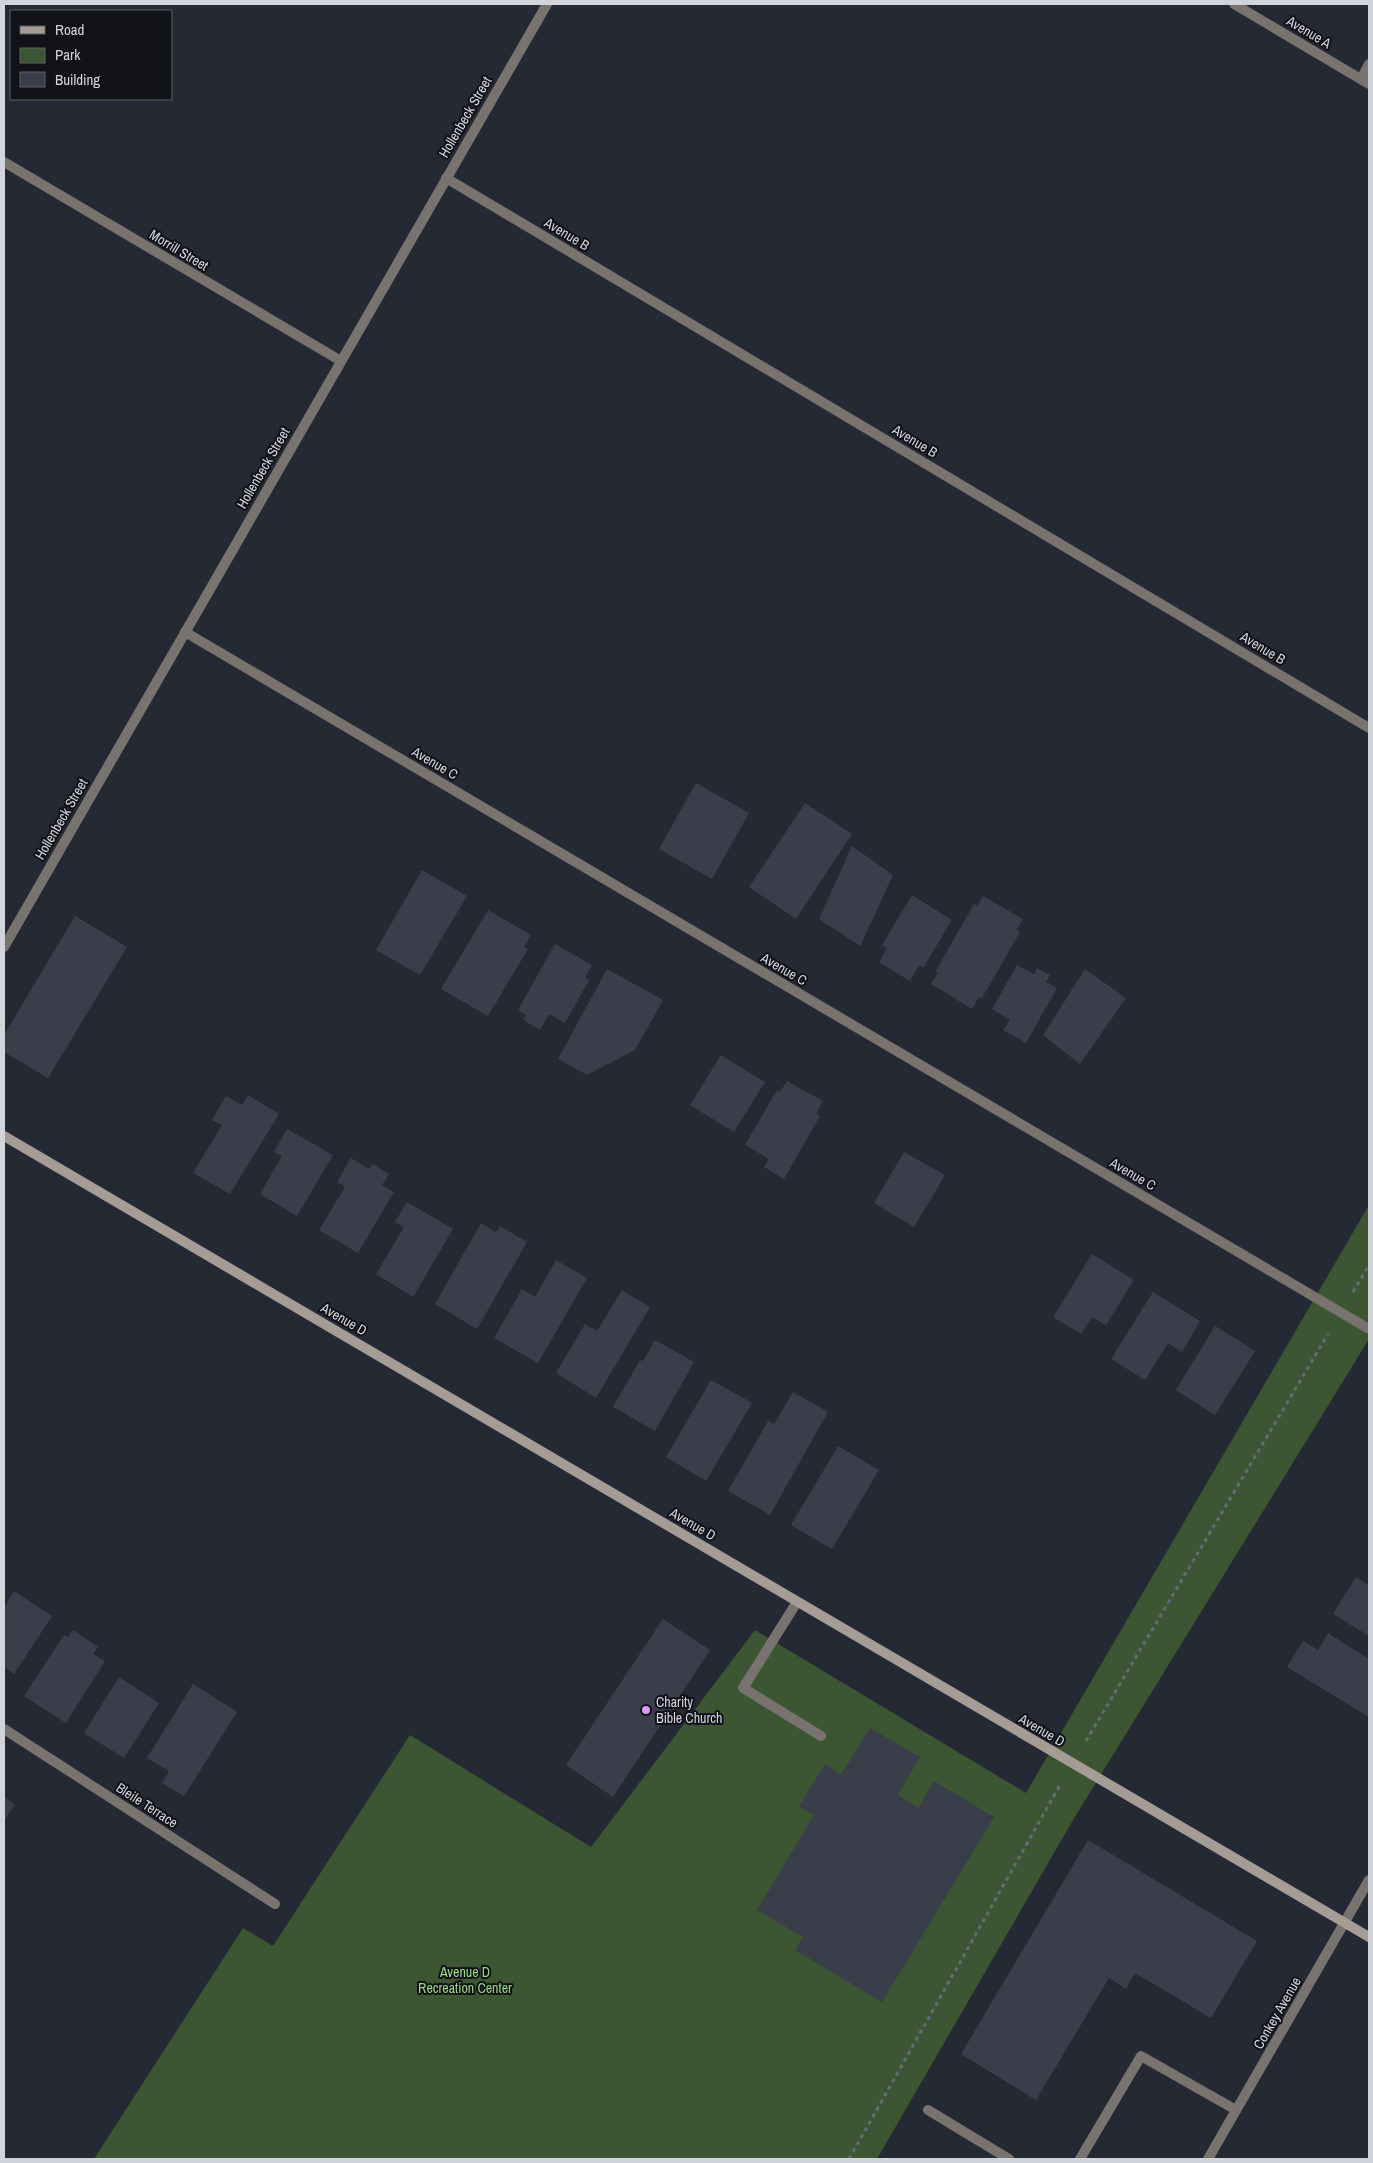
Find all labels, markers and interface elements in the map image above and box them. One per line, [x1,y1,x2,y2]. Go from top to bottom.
legend [10,10,172,100]
street label: Avenue A [1283,11,1335,52]
text: Road [55,19,84,40]
text: Park [55,44,81,65]
text: Building [55,69,100,90]
street label: Hollenbeck Street [435,73,495,161]
street label: Avenue B [540,213,593,255]
street label: Morrill Street [146,225,212,275]
street label: Avenue B [888,420,941,462]
street label: Hollenbeck Street [233,424,293,512]
street label: Avenue B [1236,627,1289,669]
street label: Avenue C [408,742,461,783]
street label: Hollenbeck Street [31,775,91,863]
street label: Avenue C [757,948,810,989]
street label: Avenue C [1106,1153,1159,1194]
street label: Avenue D [317,1298,370,1339]
street label: Avenue D [666,1503,719,1544]
place label: Charity Bible Church [656,1693,722,1727]
marker: Charity Bible Church [640,1704,652,1716]
street label: Avenue D [1015,1709,1068,1750]
street label: Bleile Terrace [113,1778,181,1832]
park label: Avenue D Recreation Center [418,1963,512,1997]
street label: Conkey Avenue [1249,1974,1305,2052]

